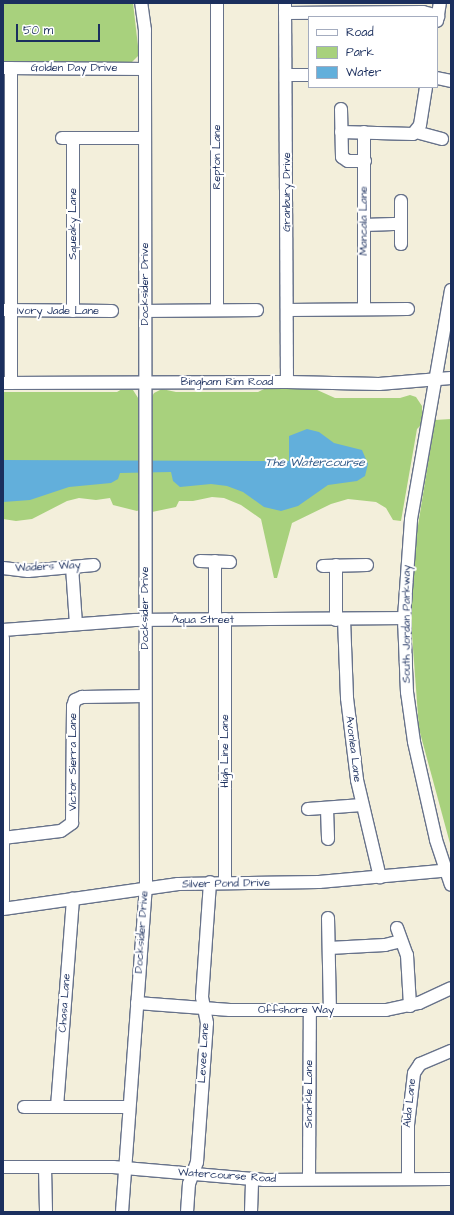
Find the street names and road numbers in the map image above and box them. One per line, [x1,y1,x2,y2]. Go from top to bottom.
street label: Golden Day Drive [31,61,117,75]
street label: Repton Lane [210,124,224,190]
street label: Granbury Drive [280,152,294,232]
street label: Mancala Lane [357,186,371,256]
street label: Squeaky Lane [66,188,80,260]
street label: Docksider Drive [138,243,152,325]
street label: Ivory Jade Lane [17,304,99,318]
street label: Bingham Rim Road [181,375,273,389]
street label: Waders Way [15,559,81,575]
street label: South Jordan Parkway [400,565,414,683]
street label: Docksider Drive [138,567,152,649]
street label: Aqua Street [172,613,234,627]
street label: Victor Sierra Lane [66,713,80,811]
street label: High Line Lane [218,714,232,788]
street label: Avonlea Lane [342,715,364,783]
street label: Silver Pond Drive [182,877,270,891]
street label: Docksider Drive [133,890,151,974]
street label: Chasa Lane [56,973,74,1033]
street label: Offshore Way [258,1003,334,1017]
street label: Levee Lane [196,1023,212,1083]
street label: Snorkle Lane [302,1060,316,1128]
street label: Alda Lane [401,1078,419,1128]
street label: Watercourse Road [177,1166,277,1186]

